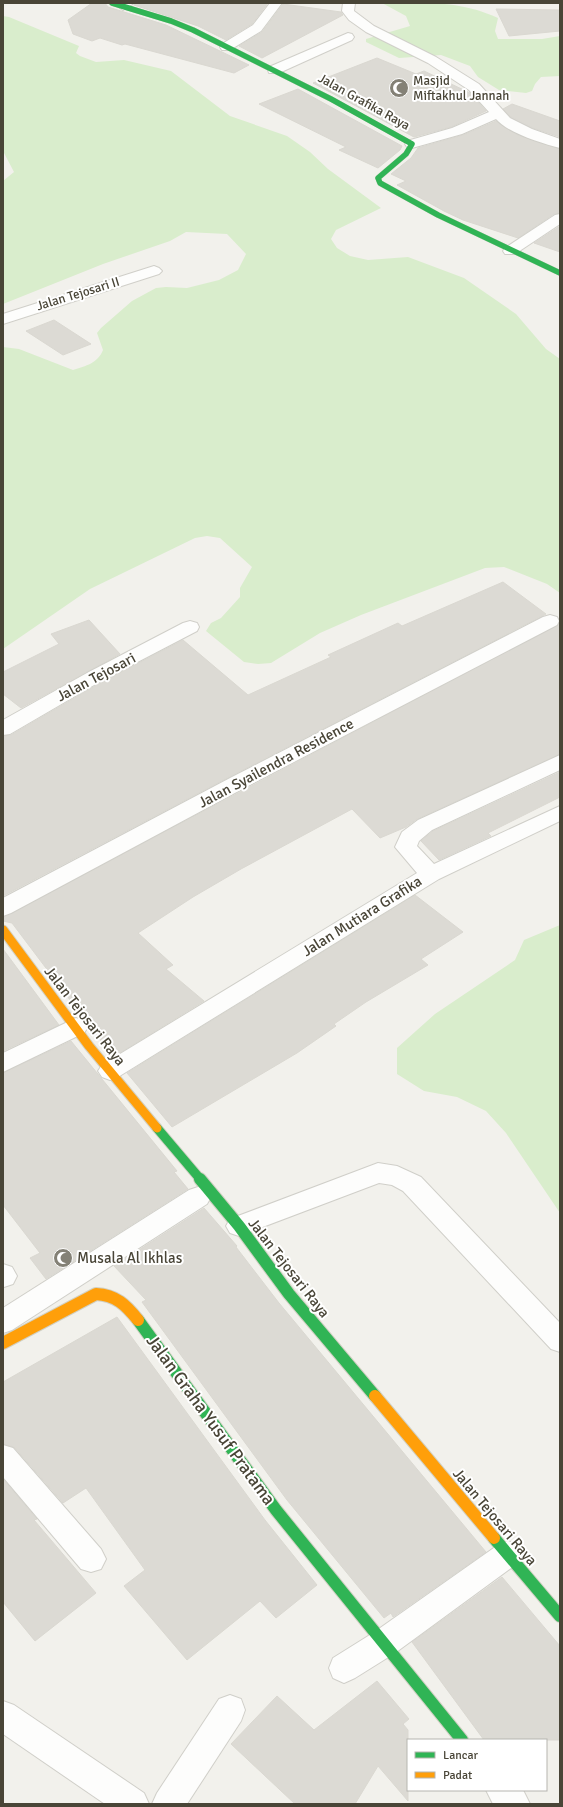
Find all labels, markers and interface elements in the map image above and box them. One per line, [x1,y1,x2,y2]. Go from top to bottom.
street label: Jalan Grafika Raya [315,70,413,134]
place label: Masjid Miftakhul Jannah [413,73,509,104]
mosque icon: Masjid Miftakhul Jannah [388,77,410,99]
street label: Jalan Tejosari II [35,274,121,314]
street label: Jalan Tejosari [53,649,139,705]
street label: Jalan Syailendra Residence [195,714,357,812]
street label: Jalan Mutiara Grafika [299,872,425,960]
street label: Jalan Tejosari Raya [41,963,129,1069]
street label: Jalan Tejosari Raya [245,1215,333,1321]
mosque icon: Musala Al Ikhlas [52,1247,74,1269]
place label: Musala Al Ikhlas [77,1249,183,1267]
street label: Jalan Graha Yusuf Pratama [142,1331,280,1509]
street label: Jalan Tejosari Raya [449,1465,541,1569]
legend [407,1739,547,1791]
text: Lancar [443,1748,479,1763]
text: Padat [443,1768,472,1783]

